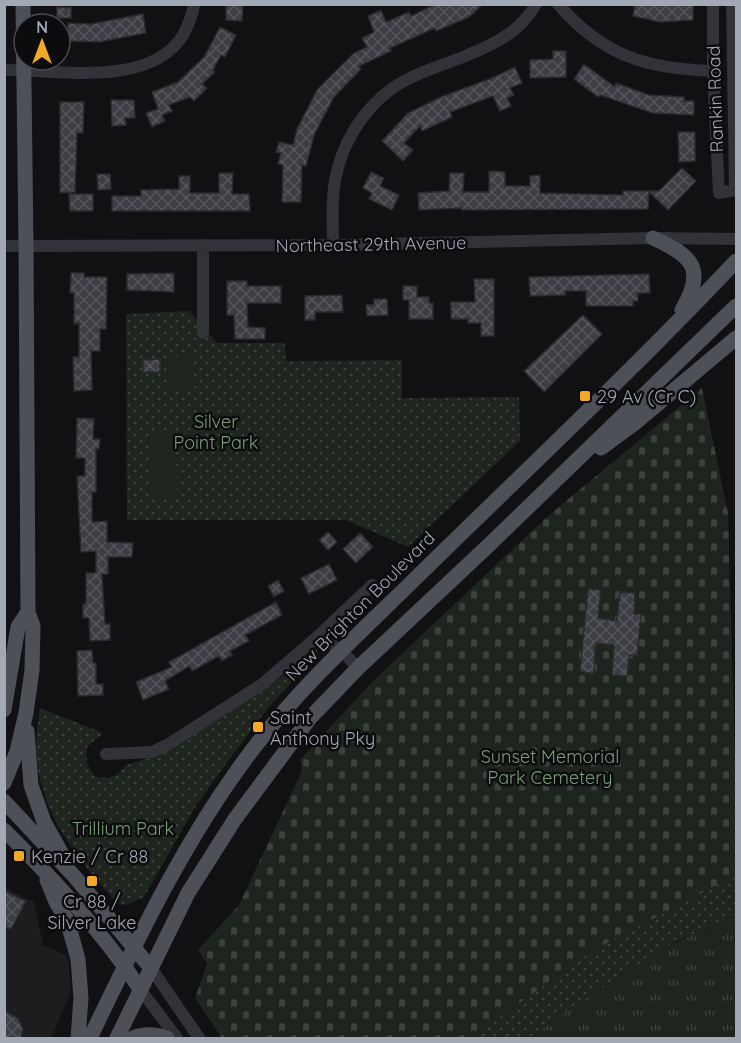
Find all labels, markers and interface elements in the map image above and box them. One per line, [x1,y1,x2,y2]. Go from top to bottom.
north arrow [12,12,72,72]
text: N [36,17,48,37]
street label: Rankin Road [702,45,728,153]
street label: Northeast 29th Avenue [275,231,467,257]
place label: 29 Av (Cr C) [597,385,696,408]
marker: 29 Av (Cr C) [578,389,592,403]
park label: Silver Point Park [174,410,258,454]
street label: New Brighton Boulevard [280,526,440,686]
place label: Saint Anthony Pky [270,706,375,750]
marker: Saint Anthony Pky [251,720,265,734]
park label: Sunset Memorial Park Cemetery [481,745,619,789]
park label: Trillium Park [72,817,174,840]
place label: Kenzie / Cr 88 [31,845,148,868]
marker: Kenzie / Cr 88 [12,849,26,863]
marker: Cr 88 / Silver Lake [85,874,99,888]
place label: Cr 88 / Silver Lake [48,890,137,934]

